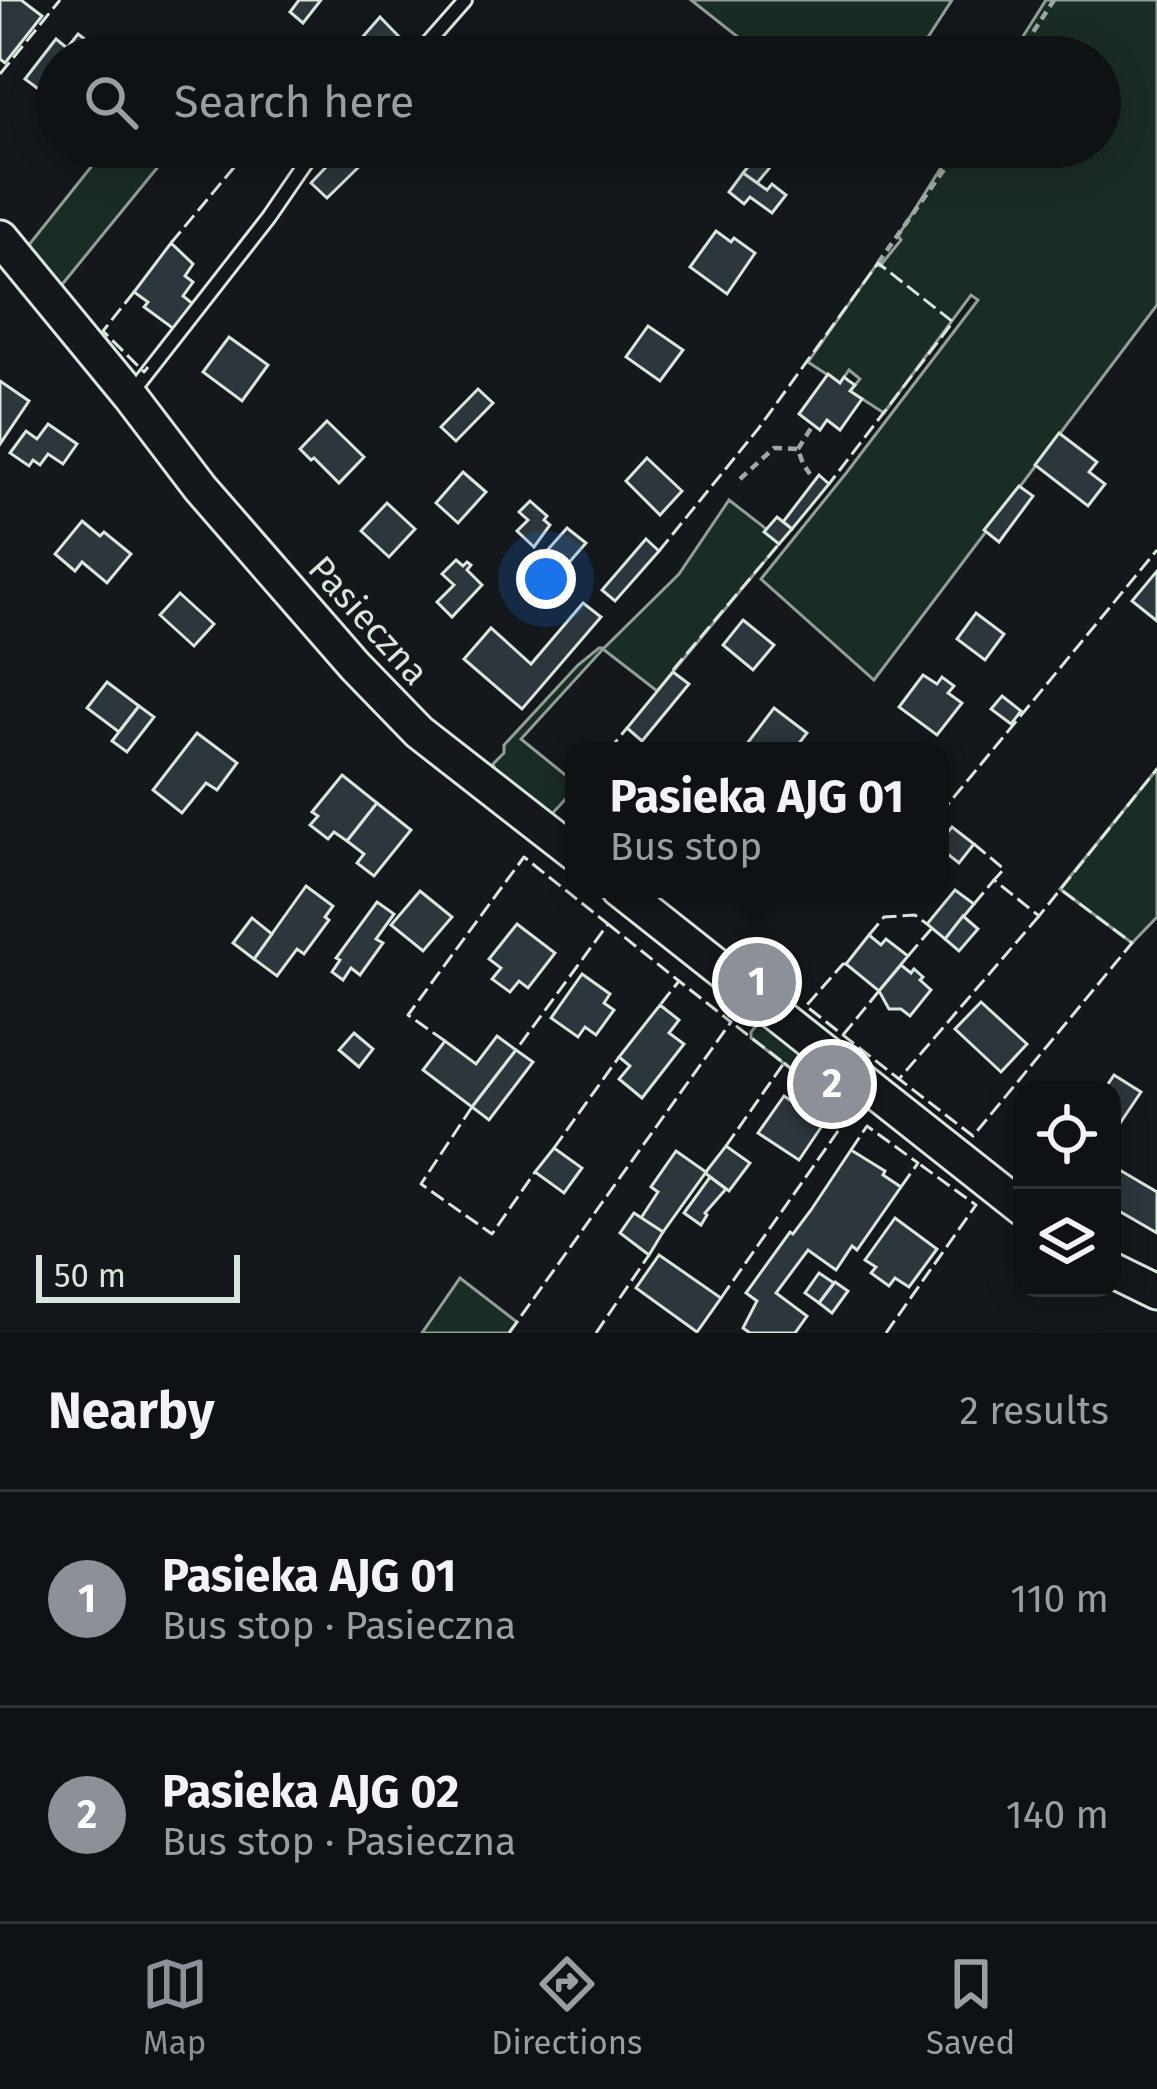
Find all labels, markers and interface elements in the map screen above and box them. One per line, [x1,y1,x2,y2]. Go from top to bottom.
search box [36,36,1121,168]
icon: search [78,69,144,135]
text: Search here [174,75,414,129]
street label: Pasieczna [299,547,438,694]
your location [516,549,576,609]
popup [565,742,949,898]
text: Pasieka AJG 01 [610,770,904,824]
text: Bus stop [610,824,762,870]
pin: 1 [718,937,796,1027]
pin: 2 [793,1039,871,1129]
map controls [1013,1081,1121,1297]
button: locate [1013,1081,1121,1189]
button: layers [1013,1189,1121,1297]
scale bar [36,1249,240,1302]
text: 50 m [54,1256,126,1296]
text: Nearby [48,1380,214,1442]
text: 2 results [960,1388,1109,1434]
text: Pasieka AJG 01 [162,1549,456,1603]
text: 1 [78,1576,96,1622]
text: 110 m [1010,1576,1109,1622]
text: Bus stop · Pasieczna [162,1603,516,1649]
text: Pasieka AJG 02 [162,1765,459,1819]
text: 2 [77,1792,97,1838]
text: 140 m [1006,1792,1109,1838]
text: Bus stop · Pasieczna [162,1819,516,1865]
tab: Map [142,1951,208,2063]
tab: Directions [491,1951,643,2063]
tab: Saved [926,1951,1015,2063]

